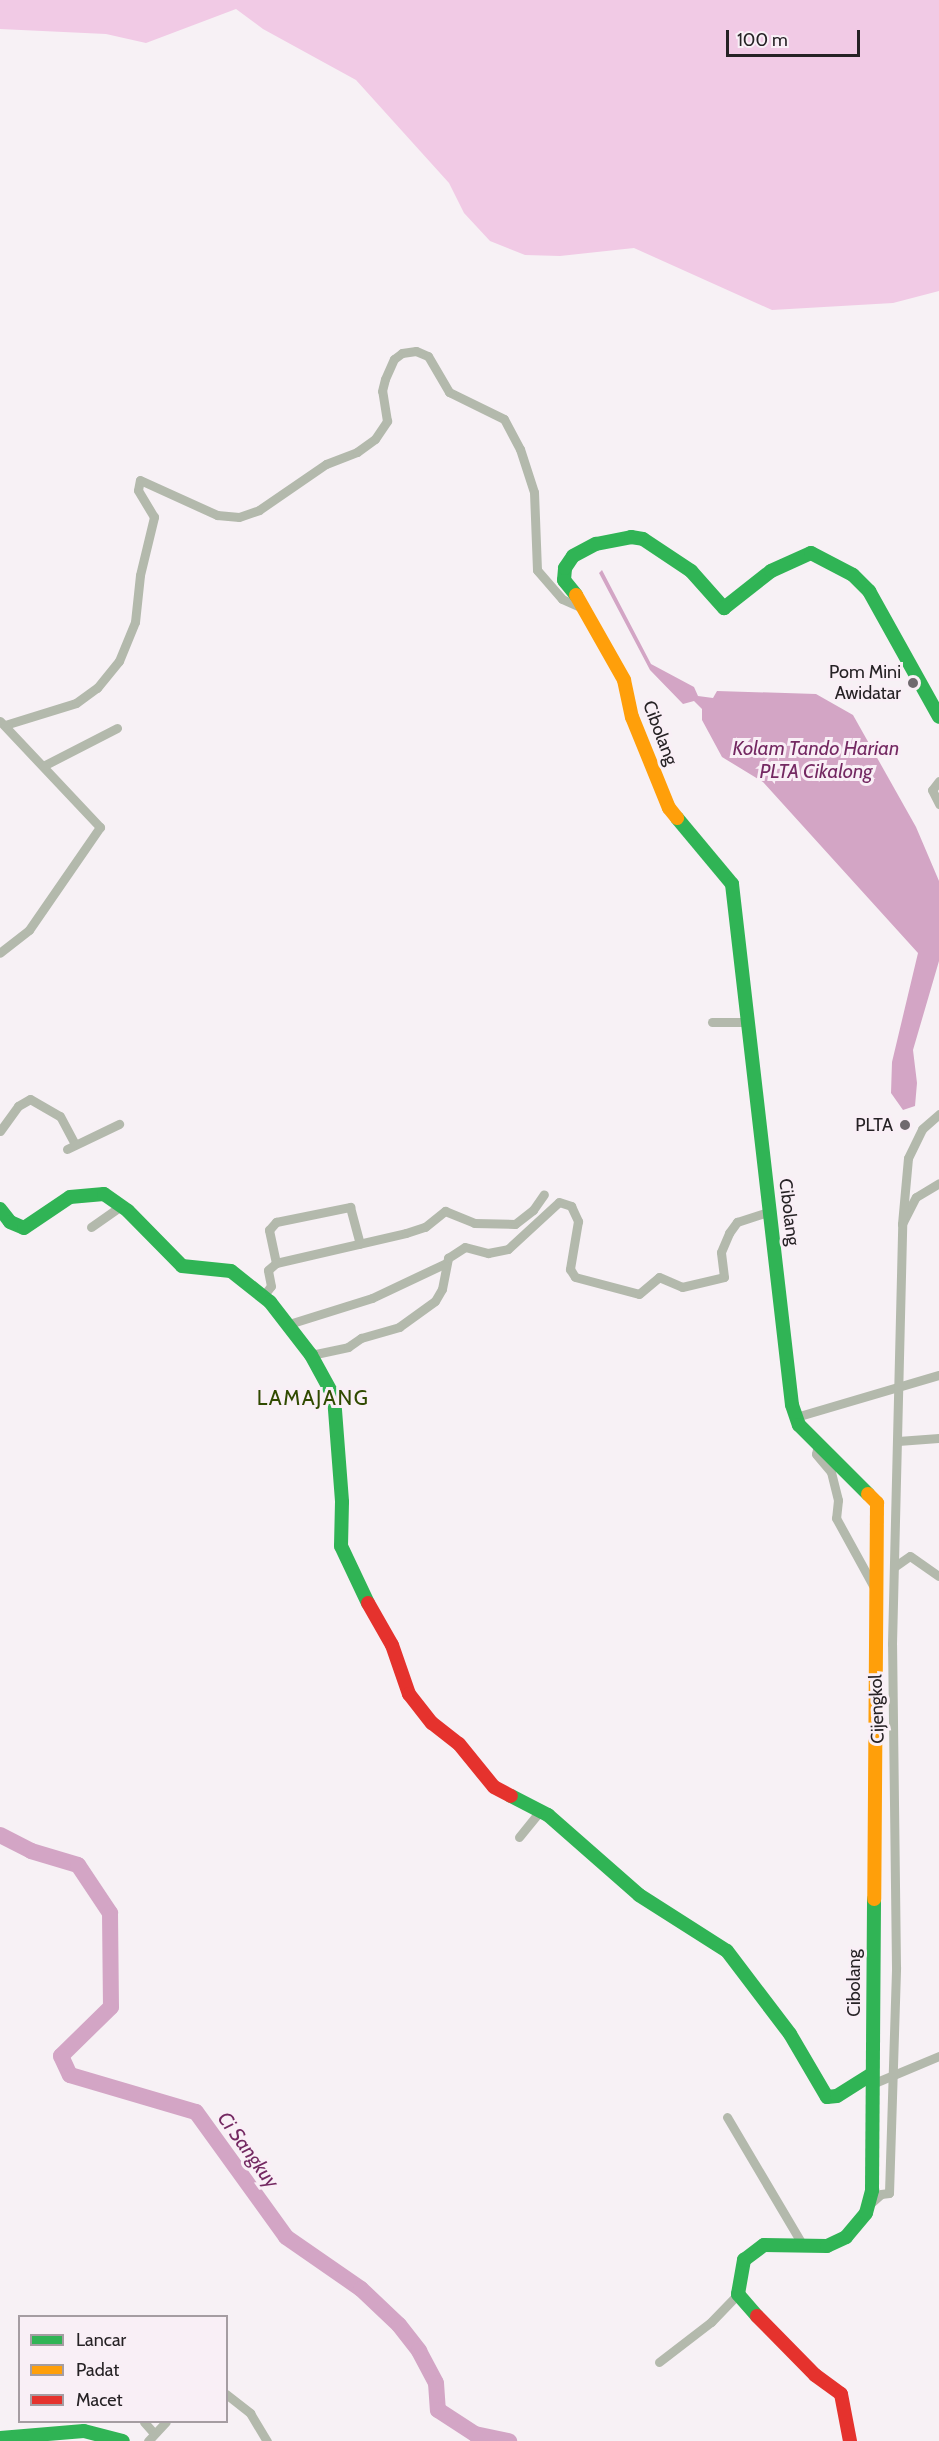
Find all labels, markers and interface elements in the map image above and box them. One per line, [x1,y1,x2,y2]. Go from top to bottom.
scale bar [729,18,862,56]
text: 100 m [737,29,788,51]
place label: Pom Mini Awidatar [829,662,901,704]
marker: Pom Mini Awidatar [906,676,920,690]
street label: Cibolang [638,698,682,768]
water label: Kolam Tando Harian PLTA Cikalong [733,737,899,784]
place label: PLTA [855,1114,893,1136]
marker: PLTA [898,1118,912,1132]
street label: Cibolang [774,1177,804,1247]
district label: LAMAJANG [257,1385,369,1411]
street label: Cijengkol [865,1674,889,1744]
street label: Cibolang [843,1949,865,2017]
water label: Ci Sangkuy [212,2107,284,2193]
legend [18,2315,228,2423]
text: Lancar [76,2329,126,2351]
text: Padat [76,2359,119,2381]
text: Macet [76,2389,122,2411]

